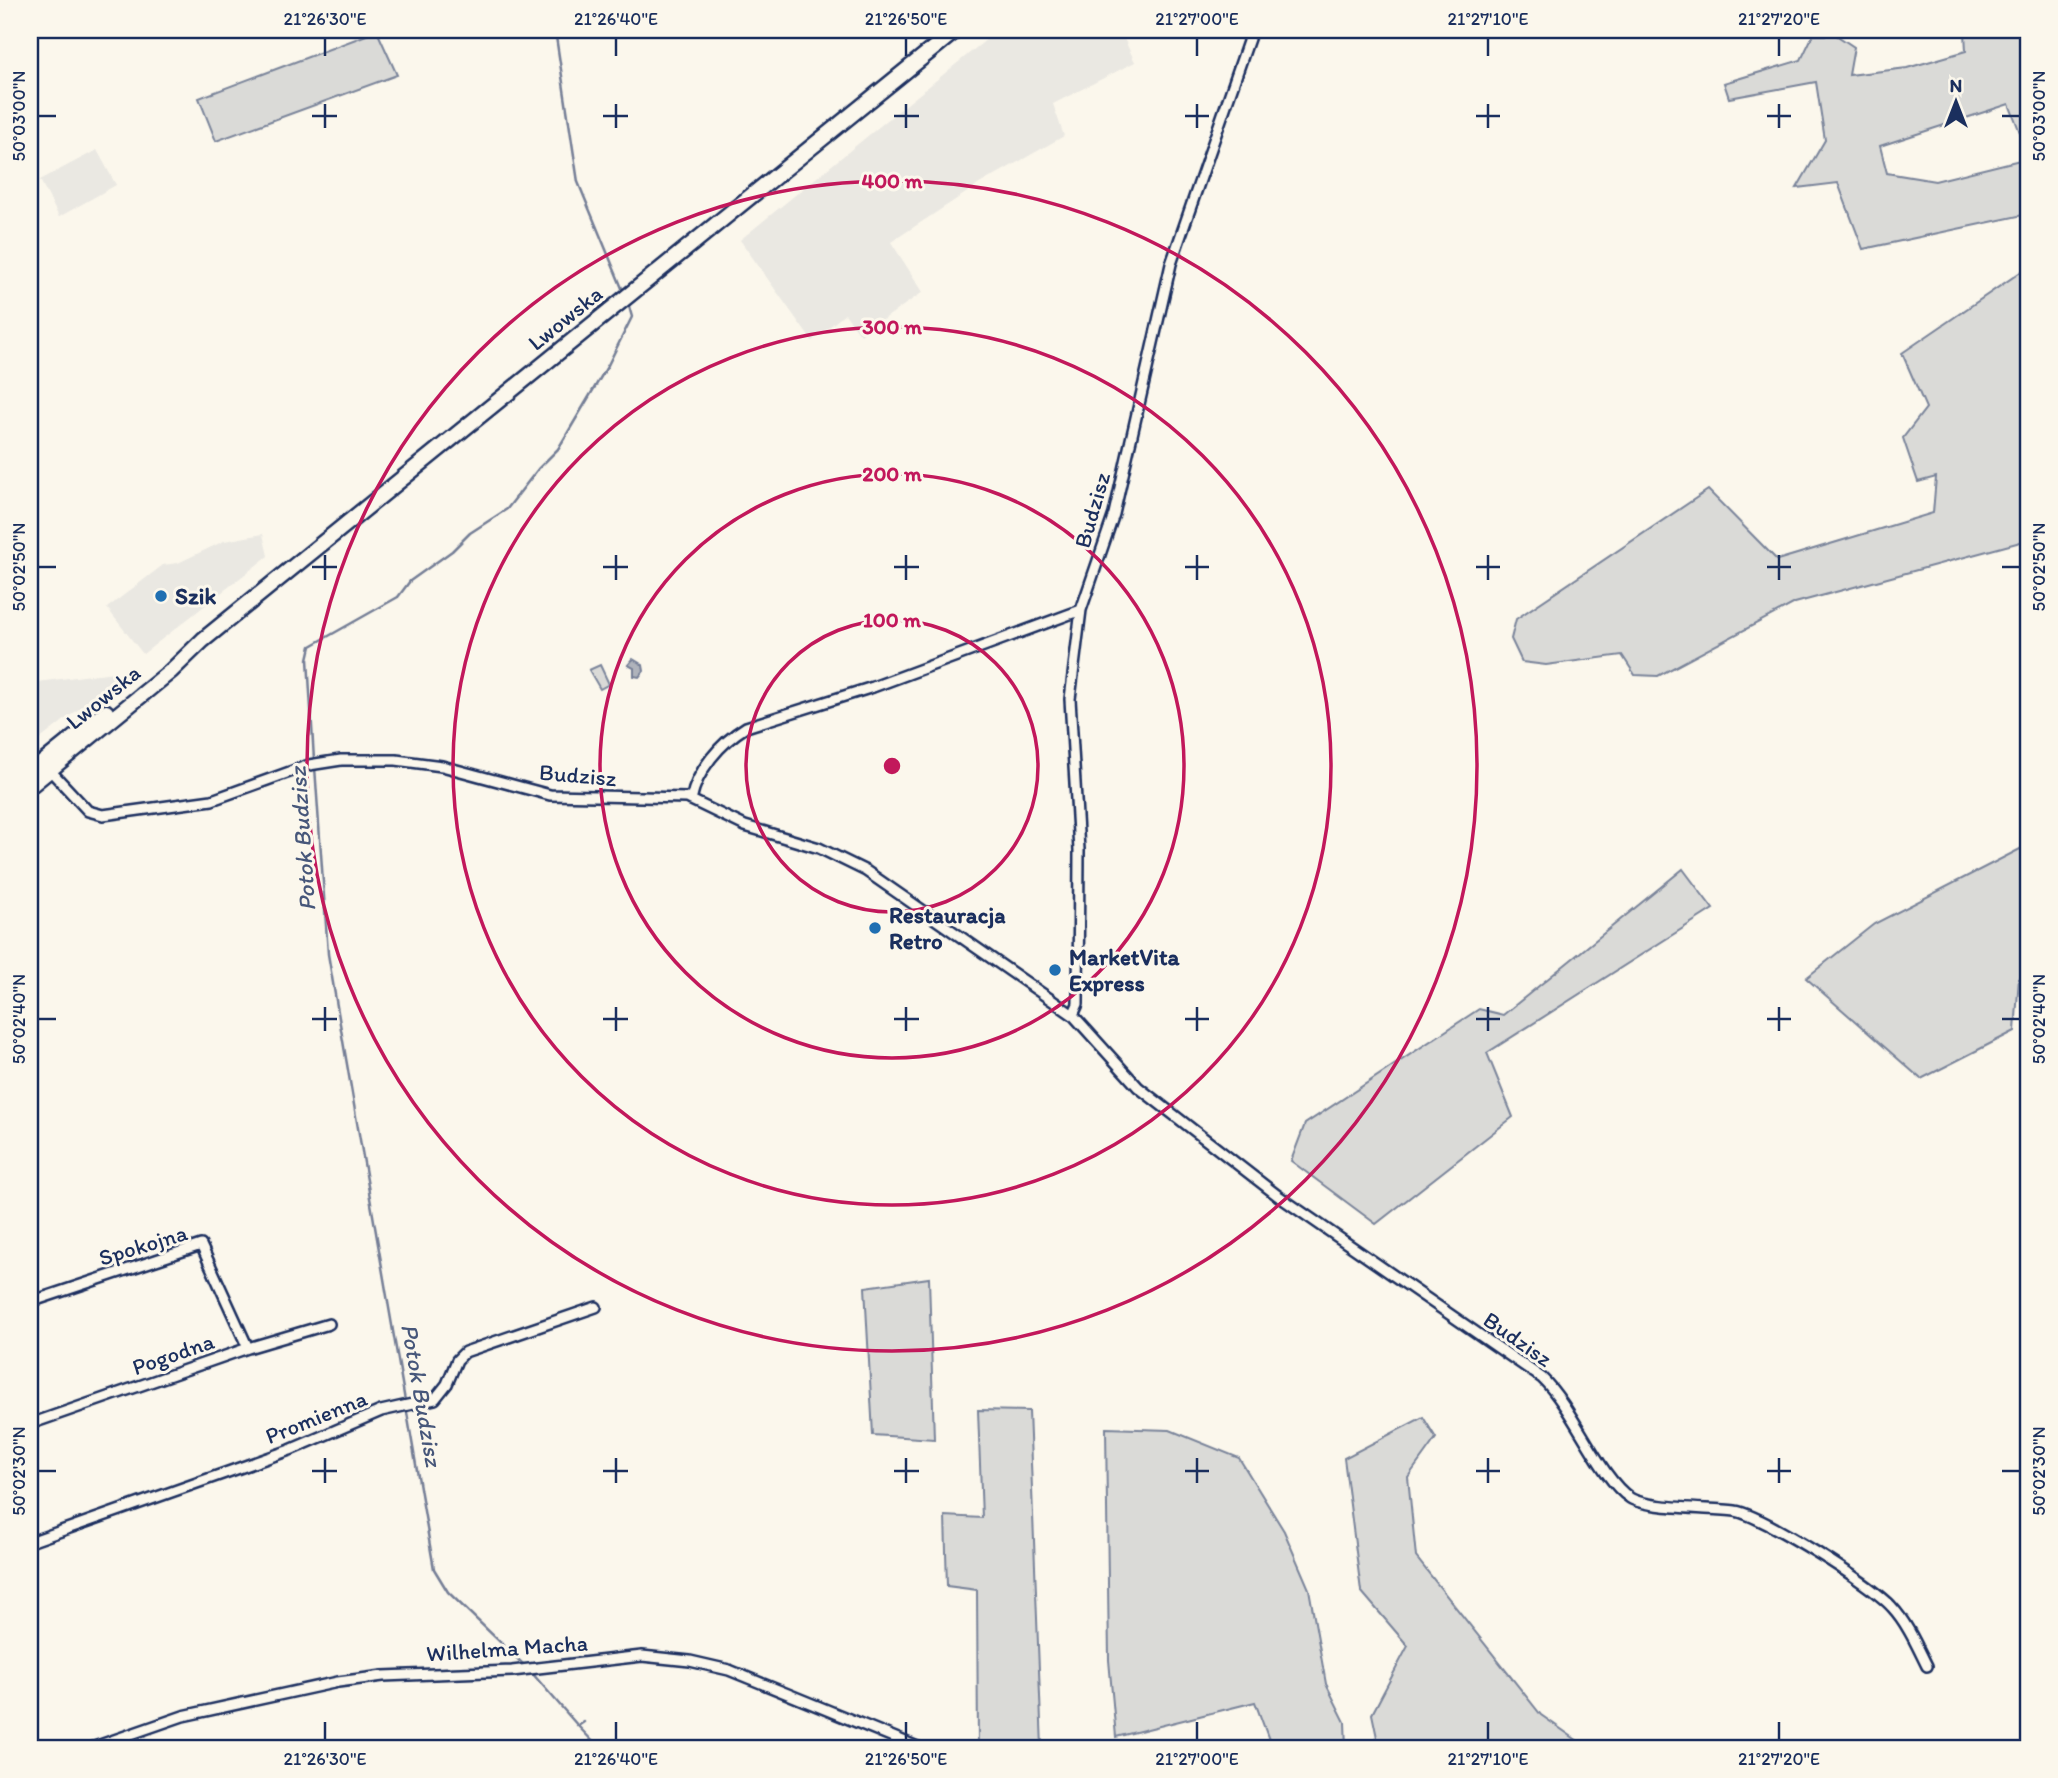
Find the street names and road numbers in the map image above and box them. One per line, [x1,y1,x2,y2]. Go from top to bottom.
street label: Lwowska [522,280,608,356]
street label: Budzisz [1068,469,1116,551]
street label: Lwowska [60,659,146,735]
street label: Budzisz [538,758,618,792]
street label: Spokojna [95,1218,191,1272]
street label: Budzisz [1478,1305,1558,1373]
street label: Pogodna [128,1327,218,1381]
street label: Promienna [261,1384,371,1450]
street label: Wilhelma Macha [425,1628,589,1668]

